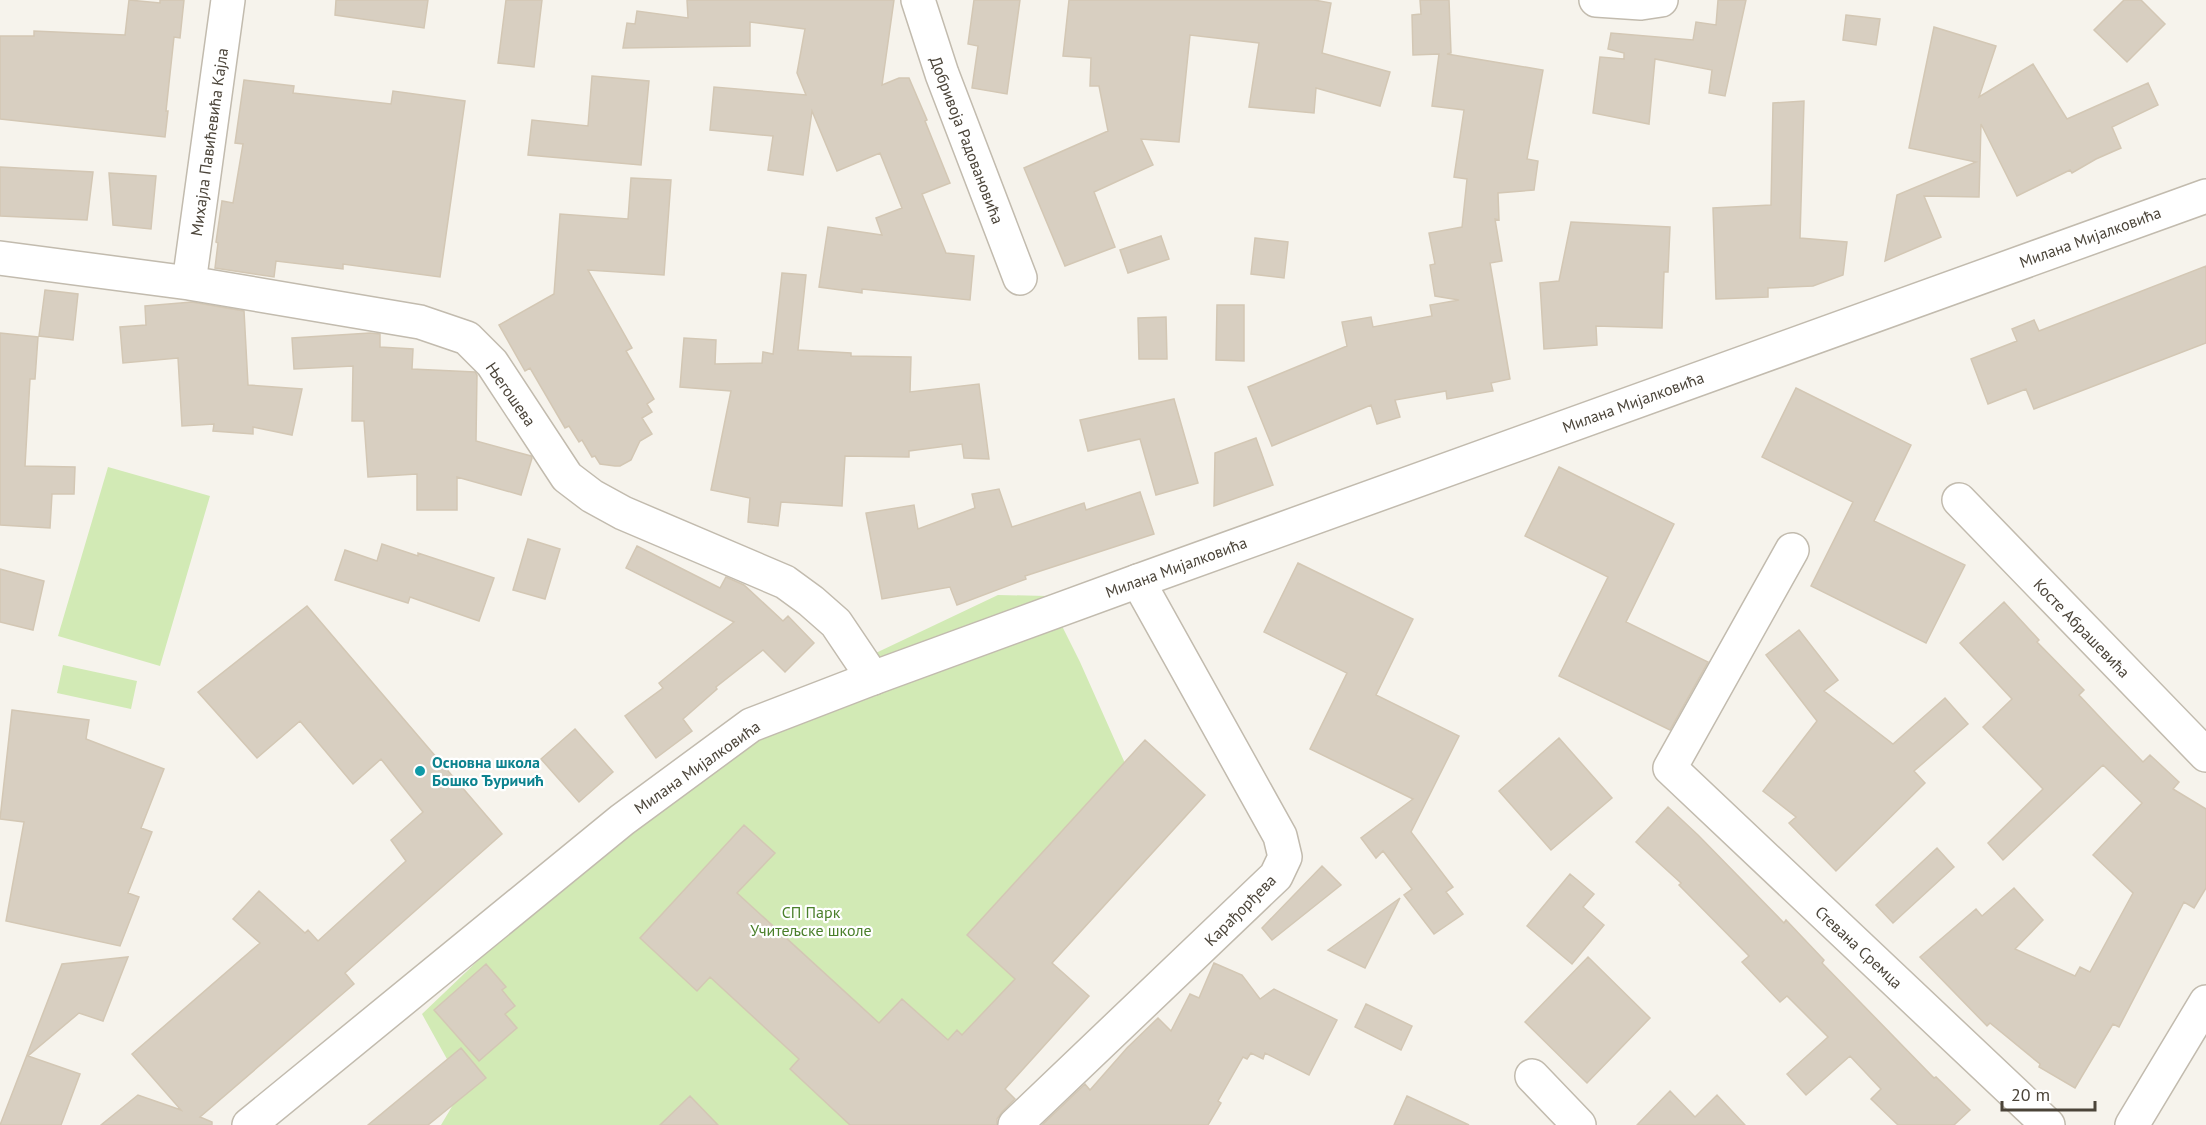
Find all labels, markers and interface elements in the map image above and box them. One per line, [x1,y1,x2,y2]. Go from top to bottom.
street label: Михајла Павићевића Кајла [186,47,232,237]
street label: Добривоја Радовановића [926,53,1008,227]
street label: Милана Мијалковића [2016,202,2164,272]
street label: Његошева [482,358,540,430]
street label: Милана Мијалковића [1559,367,1707,437]
street label: Милана Мијалковића [1102,532,1250,602]
street label: Косте Абрашевића [2030,574,2134,682]
street label: Милана Мијалковића [630,716,764,818]
place label: Основна школа Бошко Ђуричић [432,752,544,790]
marker: Основна школа Бошко Ђуричић [413,764,427,778]
street label: Карађорђева [1200,870,1280,950]
street label: Стевана Сремца [1811,901,1907,993]
park label: СП Парк Учитељске школе [750,902,872,940]
scale bar [2002,1074,2095,1112]
text: 20 m [2011,1083,2050,1106]

